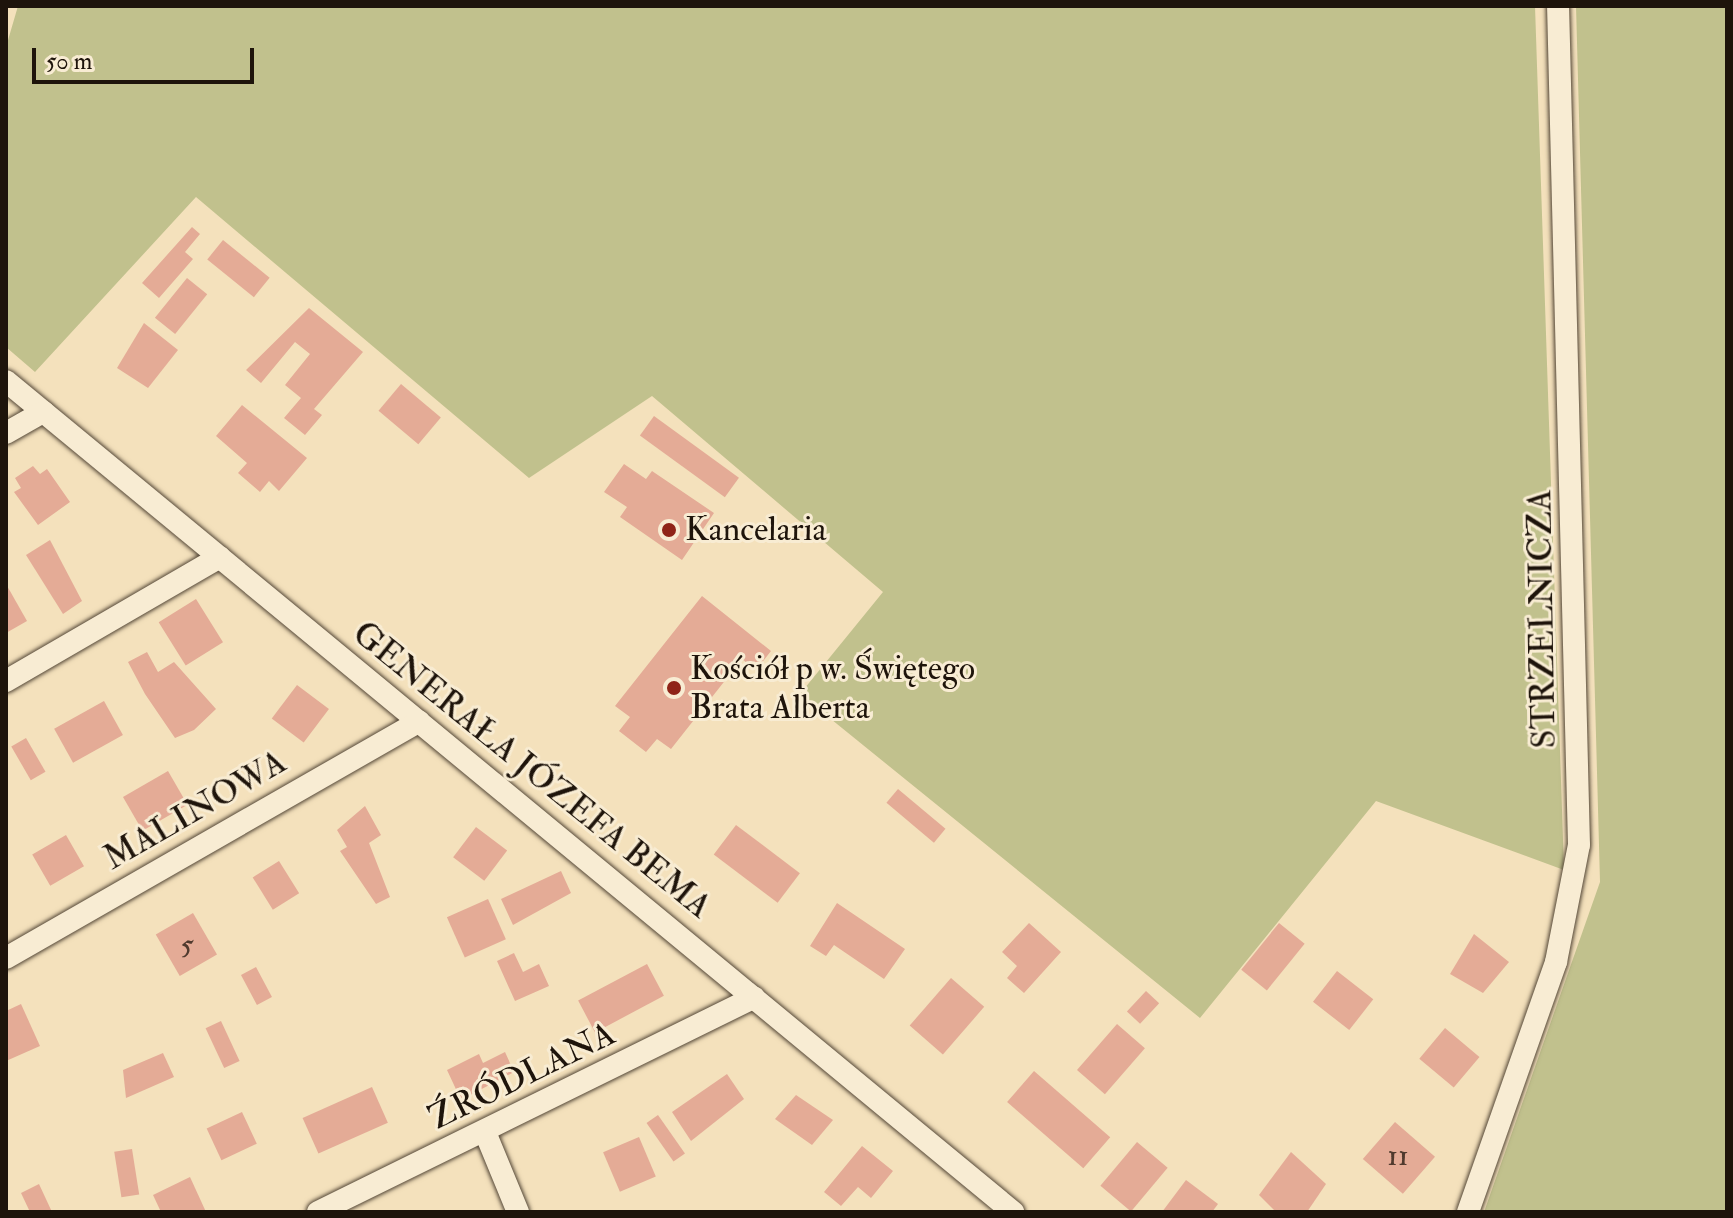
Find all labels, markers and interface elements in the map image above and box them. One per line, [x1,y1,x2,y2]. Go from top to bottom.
scale bar [36,32,258,82]
text: 50 m [46,46,92,77]
street label: STRZELNICZA [1519,489,1565,749]
place label: Kancelaria [685,510,826,550]
marker: Kancelaria [660,521,678,539]
street label: GENERAŁA JÓZEFA BEMA [345,613,719,927]
place label: Kościół p w. Świętego Brata Alberta [690,648,975,728]
marker: Kościół p w. Świętego Brata Alberta [665,679,683,697]
street label: MALINOWA [97,741,293,879]
house number: 5 [180,927,194,963]
street label: ŹRÓDLANA [422,1013,622,1139]
house number: 11 [1387,1138,1409,1174]

